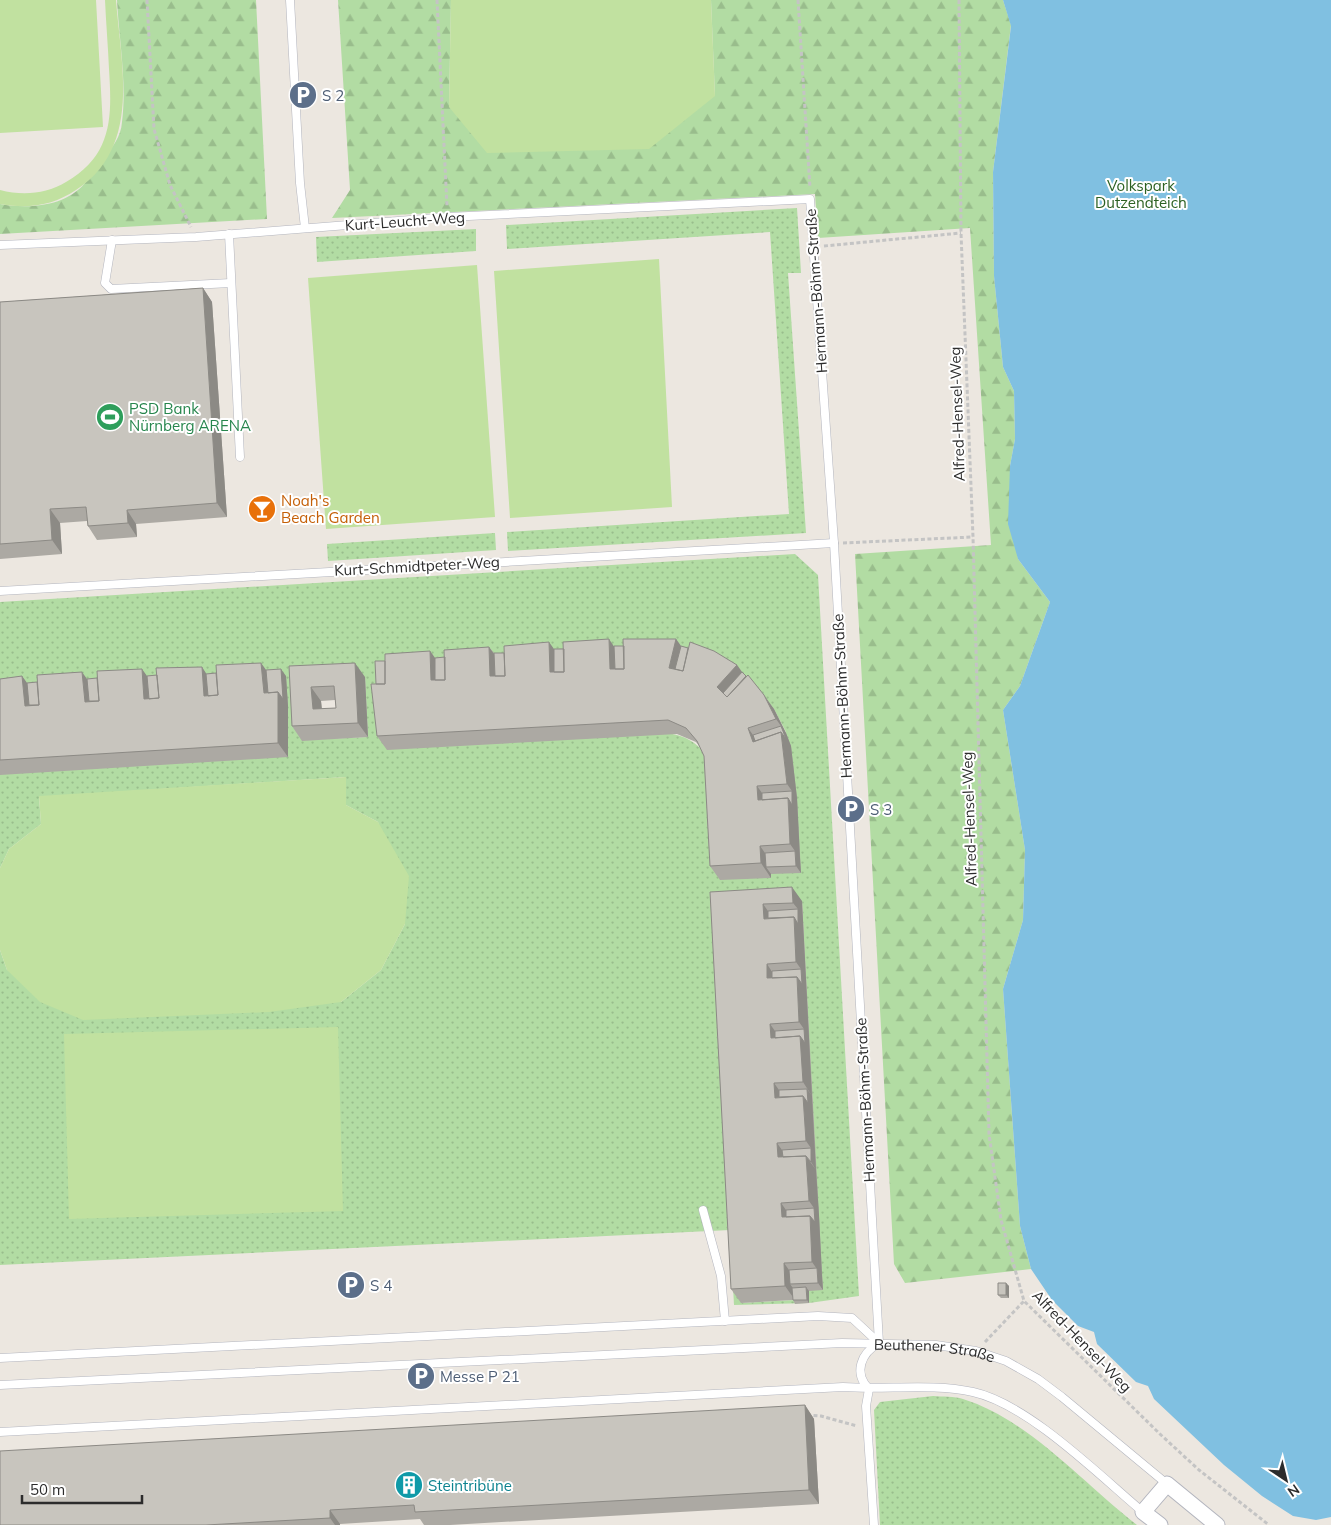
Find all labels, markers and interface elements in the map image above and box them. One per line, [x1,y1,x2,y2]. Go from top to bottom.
parking icon: S 2 [288,80,318,110]
place label: S 2 [322,86,344,105]
park label: Volkspark Dutzendteich [1095,176,1187,212]
street label: Kurt-Leucht-Weg [344,207,466,235]
street label: Hermann-Böhm-Straße [801,208,831,374]
street label: Alfred-Hensel-Weg [945,346,969,482]
place label: PSD Bank Nürnberg ARENA [129,399,251,435]
sports icon: PSD Bank Nürnberg ARENA [95,402,125,432]
place label: Noah's Beach Garden [281,491,380,527]
bar icon: Noah's Beach Garden [247,494,277,524]
street label: Kurt-Schmidtpeter-Weg [334,552,500,580]
street label: Hermann-Böhm-Straße [828,613,856,779]
street label: Alfred-Hensel-Weg [957,751,981,887]
parking icon: S 3 [836,794,866,824]
place label: S 3 [870,800,892,819]
street label: Hermann-Böhm-Straße [851,1017,879,1183]
parking icon: S 4 [336,1270,366,1300]
place label: S 4 [370,1276,392,1295]
street label: Alfred-Hensel-Weg [1028,1286,1136,1396]
street label: Beuthener Straße [874,1334,998,1366]
parking icon: Messe P 21 [406,1361,436,1391]
place label: Messe P 21 [440,1367,520,1386]
north arrow [1261,1455,1311,1505]
building icon: Steintribüne [394,1470,424,1500]
scale bar [22,1472,142,1504]
place label: Steintribüne [428,1476,512,1495]
text: 50 m [30,1480,65,1499]
text: N [1284,1480,1303,1501]

